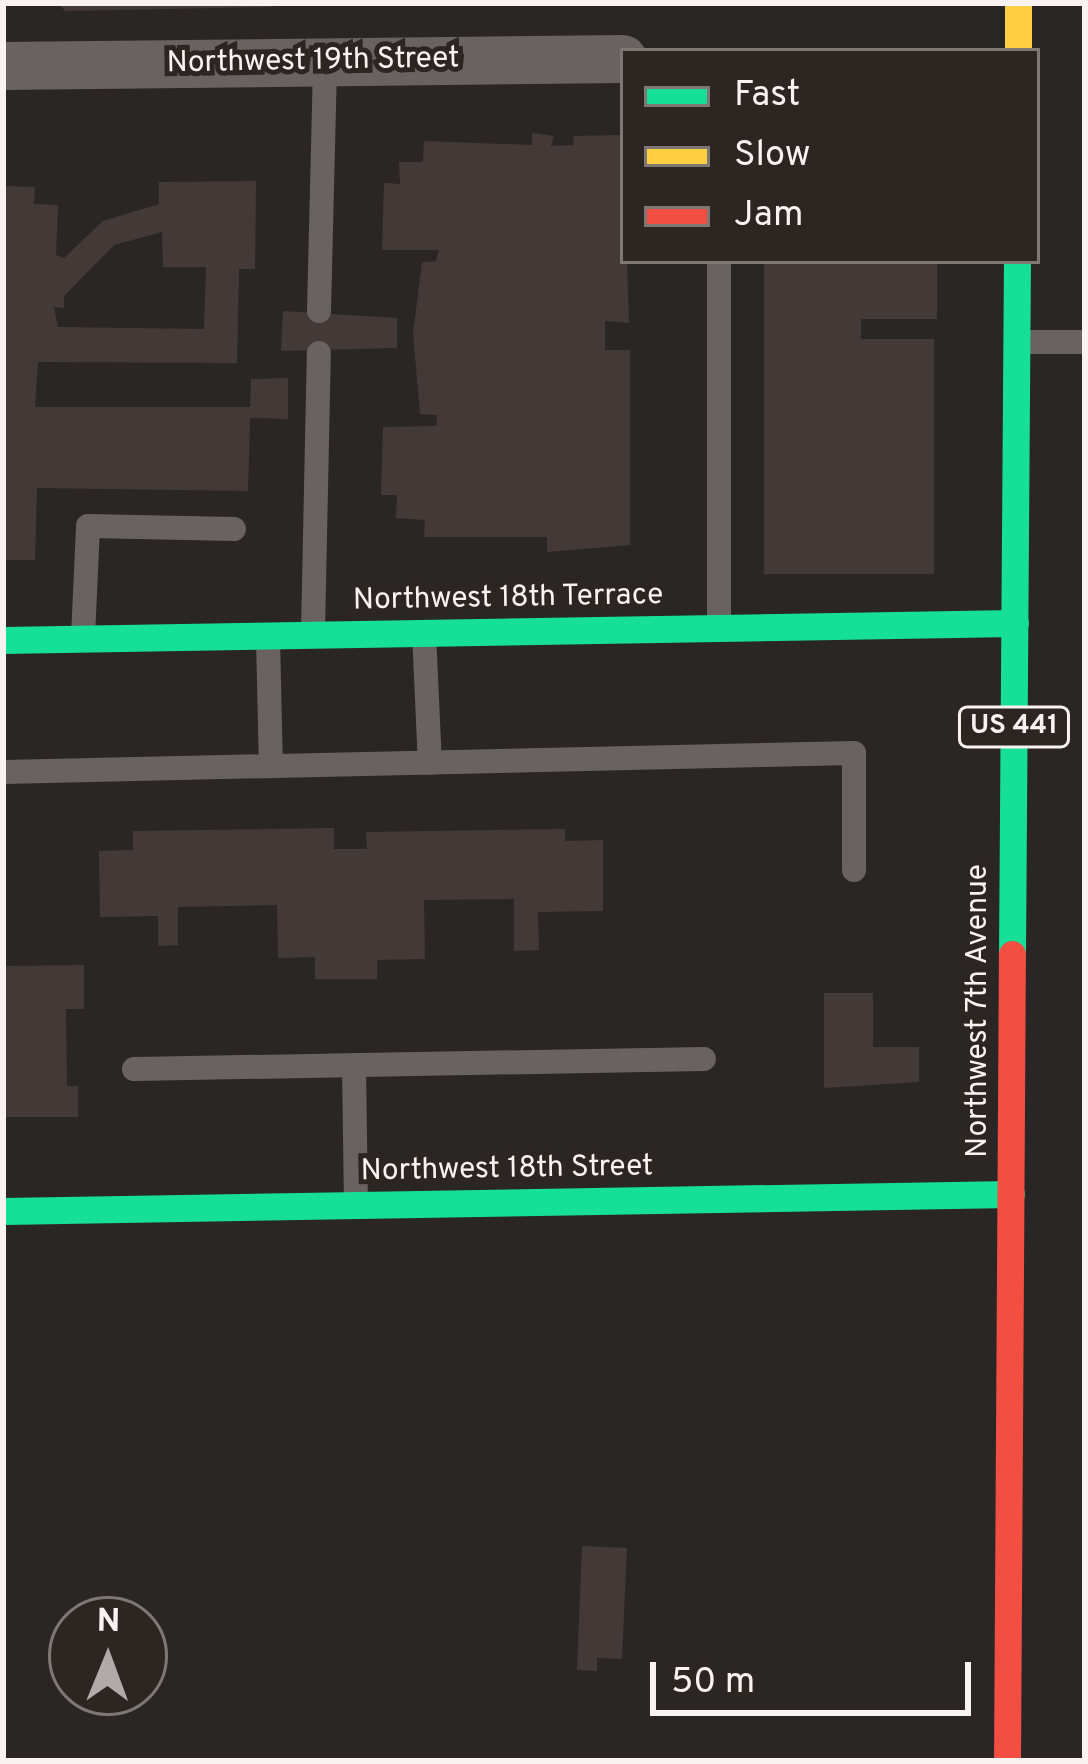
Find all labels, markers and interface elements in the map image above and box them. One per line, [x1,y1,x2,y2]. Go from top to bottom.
street label: Northwest 19th Street [166,41,460,83]
legend [620,48,1040,264]
text: Fast [734,73,800,119]
text: Slow [734,133,810,179]
text: Jam [734,193,804,239]
street label: Northwest 18th Terrace [352,578,664,620]
road number: US 441 [957,706,1071,748]
street label: Northwest 7th Avenue [961,863,997,1159]
street label: Northwest 18th Street [360,1149,654,1191]
north arrow [48,1596,168,1716]
text: N [96,1602,121,1644]
scale bar [656,1638,977,1712]
text: 50 m [671,1660,755,1706]

